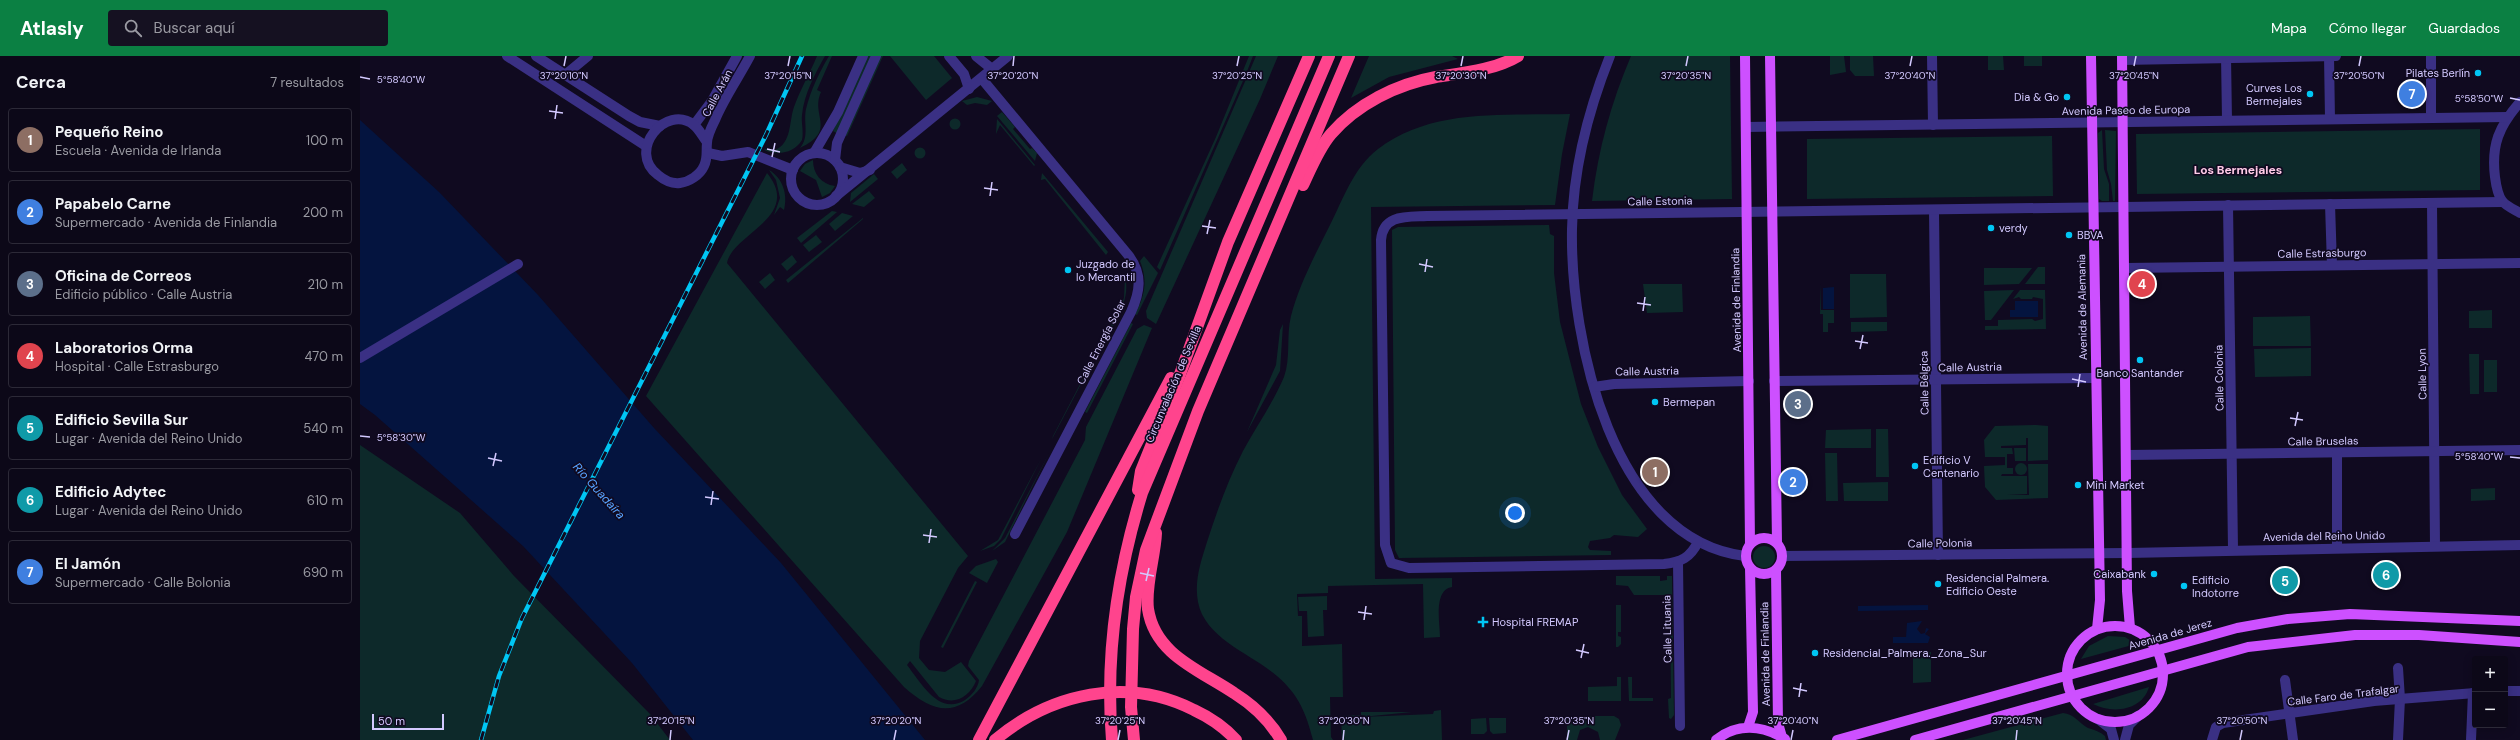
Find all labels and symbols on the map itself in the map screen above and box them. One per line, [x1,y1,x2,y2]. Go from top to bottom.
place label: Pilates Berlín [2406,66,2470,80]
street label: Calle Arán [699,67,735,119]
marker: Pilates Berlín [2473,68,2483,78]
text: 37°20'10"N [540,69,588,82]
text: 37°20'15"N [764,69,812,82]
text: 37°20'20"N [988,69,1039,82]
text: 37°20'25"N [1212,69,1262,82]
text: 37°20'30"N [1435,69,1487,82]
text: 37°20'35"N [1661,69,1711,82]
text: 37°20'40"N [1885,69,1935,82]
text: 37°20'45"N [2109,69,2159,82]
text: 37°20'50"N [2333,69,2385,82]
text: 5°58'40"W [377,73,425,86]
pin: 7 [2399,79,2425,109]
place label: Curves Los Bermejales [2246,81,2302,108]
marker: Curves Los Bermejales [2305,89,2315,99]
place label: Dia & Go [2014,90,2059,104]
marker: Dia & Go [2062,92,2072,102]
text: 5°58'50"W [2455,92,2504,105]
street label: Avenida Paseo de Europa [2062,102,2190,118]
district label: Los Bermejales [2194,162,2282,178]
street label: Calle Estonia [1627,193,1693,209]
place label: verdy [1999,221,2028,235]
marker: verdy [1986,223,1996,233]
place label: BBVA [2077,228,2104,242]
marker: BBVA [2064,230,2074,240]
street label: Calle Estrasburgo [2277,245,2367,261]
street label: Avenida de Finlandia [1728,248,1744,352]
street label: Avenida de Alemania [2074,254,2090,360]
place label: Juzgado de lo Mercantil [1076,257,1135,284]
marker: Juzgado de lo Mercantil [1063,265,1073,275]
pin: 4 [2129,269,2155,299]
street label: Calle Energía Solar [1074,297,1128,387]
street label: Circunvalación de Sevilla [1142,323,1204,445]
street label: Calle Colonia [2211,345,2227,411]
street label: Calle Lyon [2415,348,2429,400]
street label: Calle Bélgica [1916,351,1932,415]
marker: Banco Santander [2135,355,2145,365]
street label: Calle Austria [1938,359,2002,375]
street label: Calle Austria [1615,363,1679,379]
place label: Banco Santander [2096,366,2184,380]
pin: 3 [1785,389,1811,419]
place label: Bermepan [1663,395,1715,409]
marker: Bermepan [1650,397,1660,407]
text: 5°58'30"W [377,431,426,444]
street label: Calle Bruselas [2288,433,2358,449]
text: 5°58'40"W [2455,450,2503,463]
place label: Edificio V Centenario [1923,453,1979,480]
pin: 1 [1642,457,1668,487]
water label: Río Guadaíra [569,459,629,523]
marker: Edificio V Centenario [1910,461,1920,471]
pin: 2 [1780,467,1806,497]
place label: Mini Market [2086,478,2145,492]
marker: Mini Market [2073,480,2083,490]
your location [1505,503,1525,523]
street label: Avenida del Reino Unido [2263,528,2385,544]
street label: Calle Polonia [1908,535,1972,551]
pin: 6 [2373,560,2399,590]
pin: 5 [2272,566,2298,596]
place label: Caixabank [2093,567,2146,581]
marker: Caixabank [2149,569,2159,579]
place label: Residencial Palmera. Edificio Oeste [1946,571,2049,598]
place label: Edificio Indotorre [2192,573,2239,600]
marker: Residencial Palmera. Edificio Oeste [1933,579,1943,589]
marker: Edificio Indotorre [2179,581,2189,591]
street label: Calle Lituania [1659,595,1675,663]
street label: Avenida de Finlandia [1757,602,1773,706]
place label: Hospital FREMAP [1492,615,1578,629]
street label: Avenida de Jerez [2127,615,2213,653]
marker: Hospital FREMAP [1477,616,1489,628]
place label: Residencial_Palmera._Zona_Sur [1823,646,1987,660]
marker: Residencial_Palmera._Zona_Sur [1810,648,1820,658]
street label: Calle Faro de Trafalgar [2286,681,2400,709]
scale bar [372,712,444,731]
text: 37°20'15"N [647,714,695,727]
text: 37°20'20"N [871,714,922,727]
text: 37°20'25"N [1095,714,1145,727]
text: 37°20'30"N [1318,714,1370,727]
text: 37°20'35"N [1544,714,1594,727]
text: 37°20'40"N [1768,714,1818,727]
text: 37°20'45"N [1992,714,2042,727]
text: 37°20'50"N [2216,714,2268,727]

